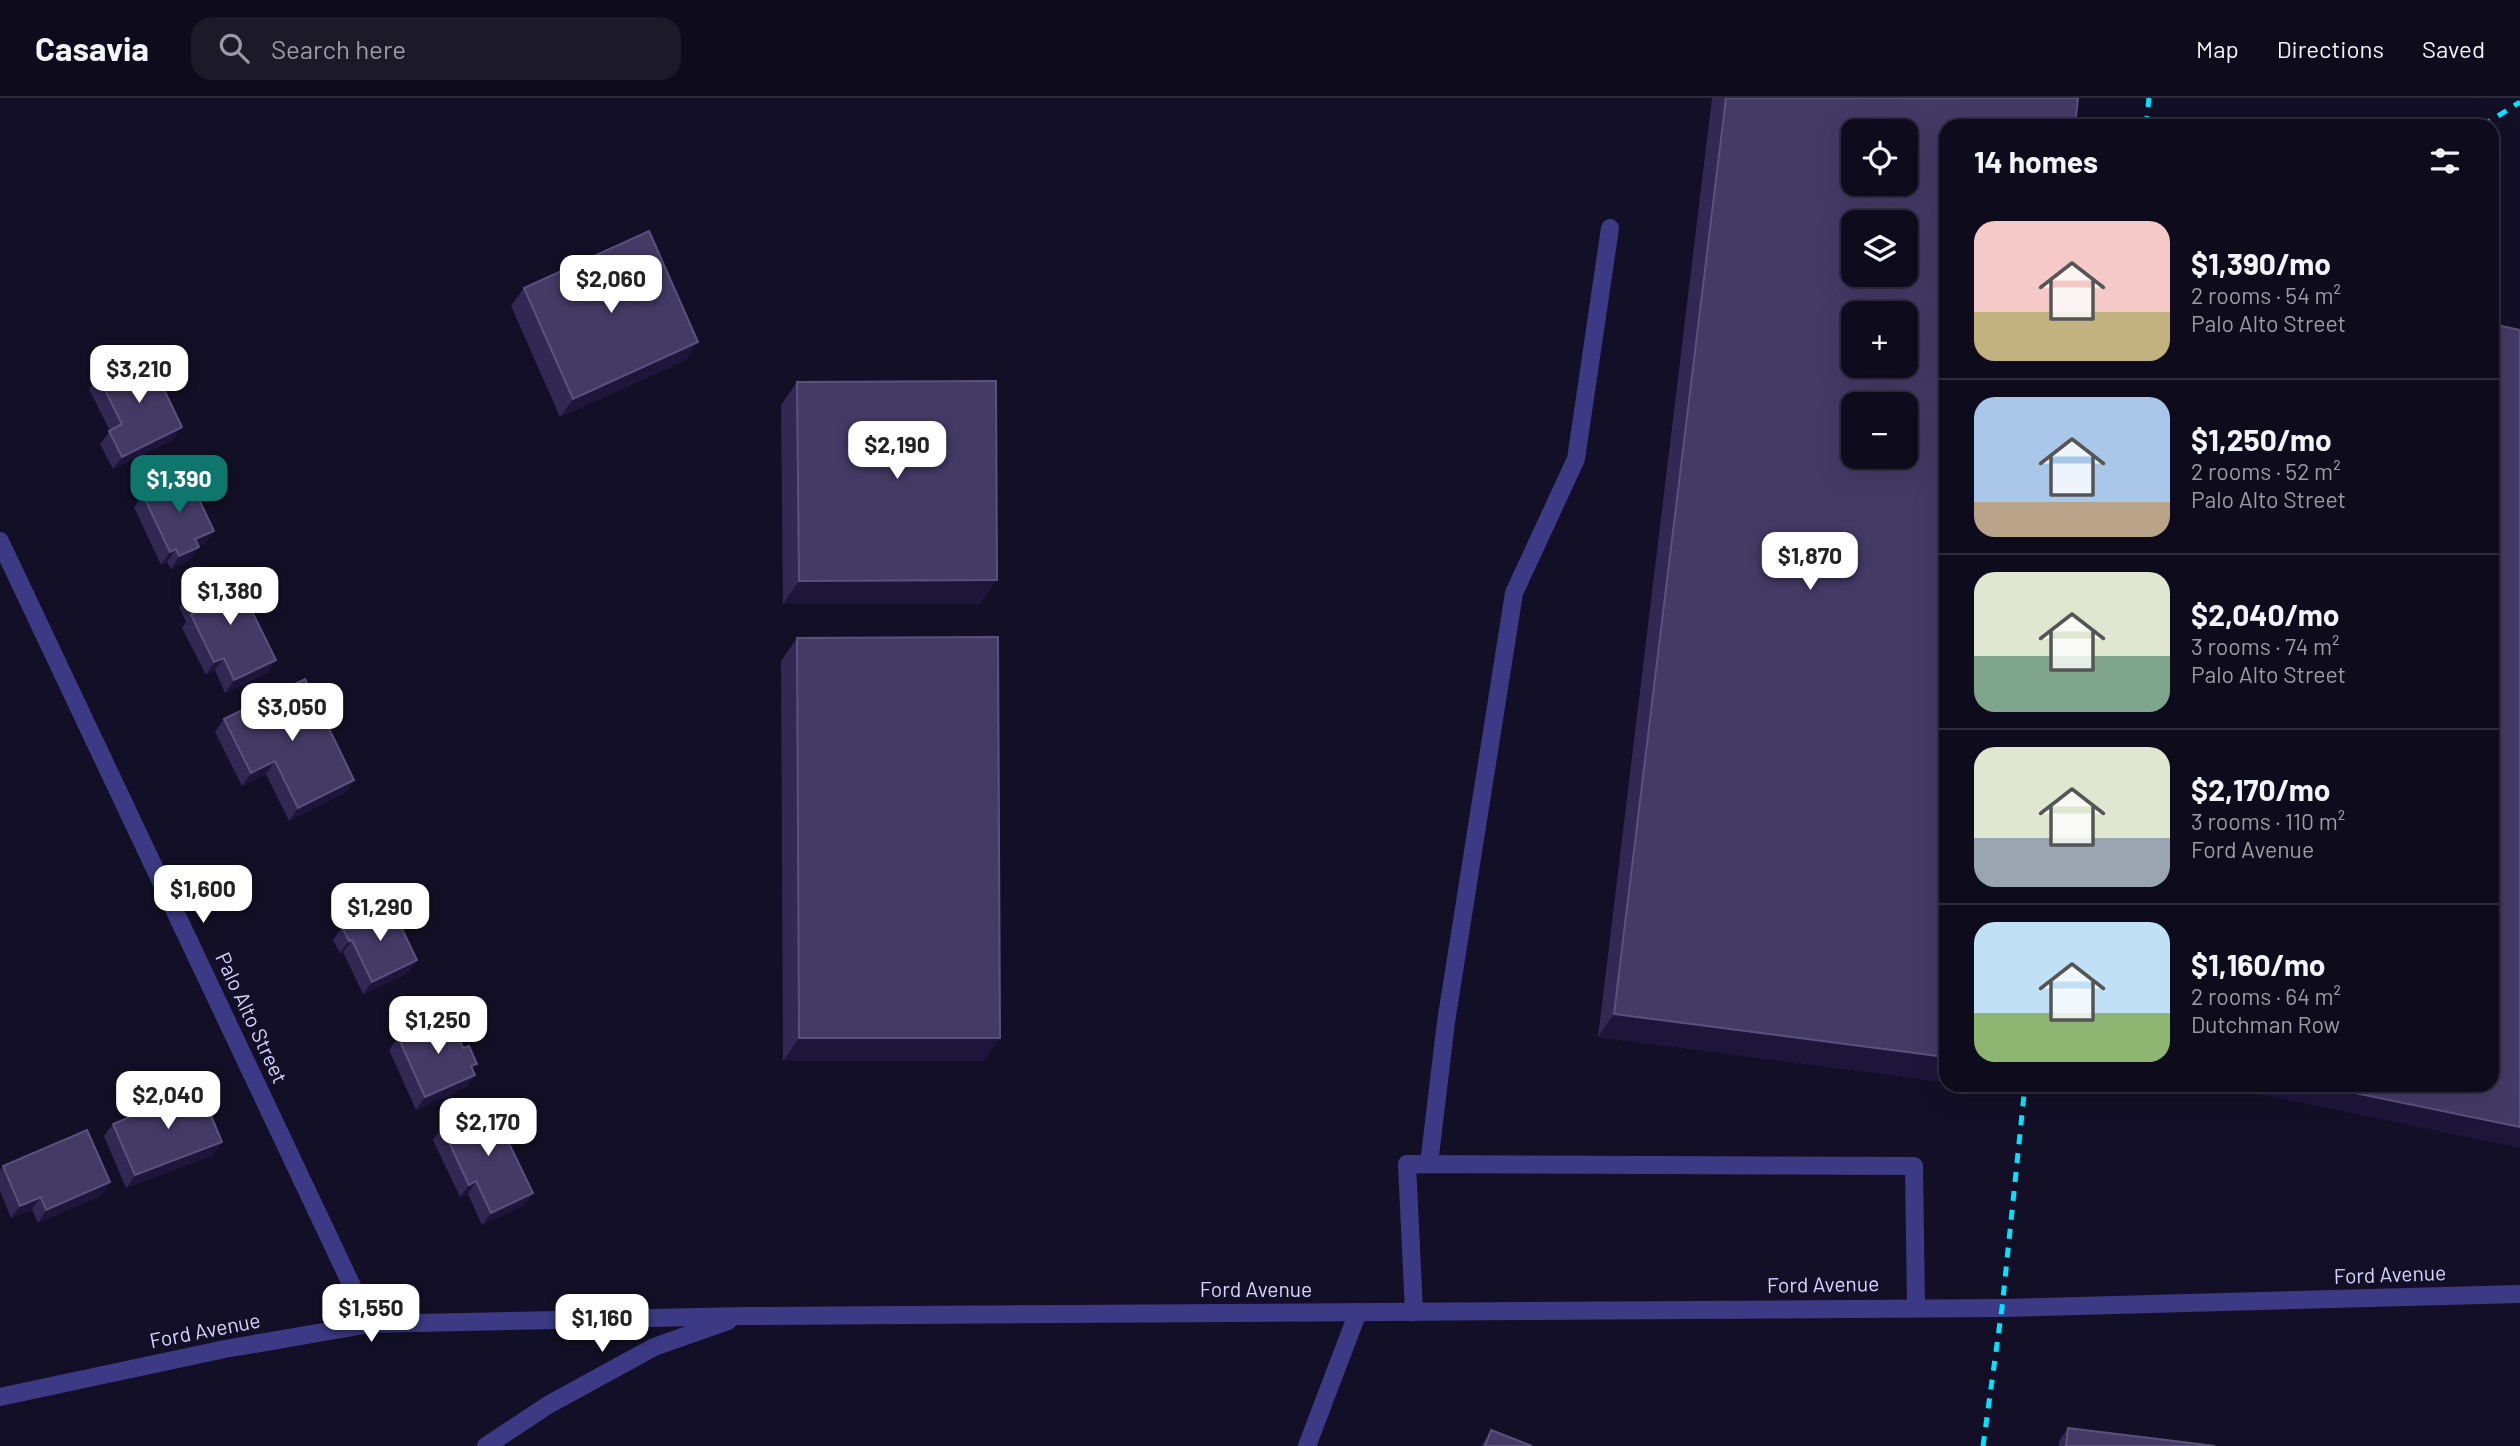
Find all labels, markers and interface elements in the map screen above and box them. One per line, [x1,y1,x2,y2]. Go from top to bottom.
search box [191,17,681,80]
text: Casavia [35,28,149,68]
icon: search [215,29,253,67]
text: Search here [271,33,406,64]
text: Map [2196,34,2239,63]
text: Directions [2277,34,2384,63]
text: Saved [2422,34,2485,63]
map controls [1841,119,1918,469]
button: locate [1841,119,1918,196]
icon: filters [2426,142,2464,180]
text: 14 homes [1974,143,2098,179]
button: layers [1841,210,1918,287]
text: $1,390/mo [2191,245,2331,281]
icon: home [2030,249,2114,333]
pin: $2,060 [554,256,668,315]
text: $2,060 [576,264,646,292]
text: 2 rooms · 54 m² [2191,281,2341,309]
button: + [1841,301,1918,378]
text: Palo Alto Street [2191,309,2346,337]
pin: $3,210 [82,345,196,405]
text: $3,210 [106,354,172,382]
button: − [1841,392,1918,469]
text: $1,250/mo [2191,421,2332,457]
pin: $2,190 [840,422,954,481]
icon: home [2030,425,2114,509]
text: $2,190 [864,430,930,458]
pin: $1,390 [122,456,236,515]
text: 2 rooms · 52 m² [2191,457,2341,485]
text: $1,390 [146,464,212,492]
text: Palo Alto Street [2191,485,2346,513]
pin: $1,870 [1753,532,1867,592]
text: $1,870 [1778,541,1842,569]
pin: $1,380 [173,568,287,627]
text: $1,380 [197,576,263,604]
text: $2,040/mo [2191,596,2339,632]
icon: home [2030,600,2114,684]
text: 3 rooms · 74 m² [2191,632,2340,660]
text: Palo Alto Street [2191,660,2346,688]
pin: $3,050 [235,684,349,743]
text: $3,050 [257,692,327,720]
text: $2,170/mo [2191,771,2331,807]
icon: home [2030,775,2114,859]
text: 3 rooms · 110 m² [2191,807,2345,835]
text: Ford Avenue [2191,835,2314,863]
pin: $1,600 [146,866,260,925]
text: $1,600 [170,874,236,902]
pin: $1,290 [323,884,437,943]
text: $1,290 [347,892,413,920]
text: $1,160/mo [2191,946,2326,982]
street label: Palo Alto Street [211,948,294,1087]
icon: home [2030,950,2114,1034]
text: 2 rooms · 64 m² [2191,982,2341,1010]
pin: $1,250 [381,996,495,1056]
text: $1,250 [405,1005,471,1033]
text: Dutchman Row [2191,1010,2340,1038]
pin: $2,040 [111,1072,225,1131]
text: $2,040 [132,1080,204,1108]
pin: $2,170 [431,1098,545,1158]
text: $2,170 [456,1107,520,1135]
street label: Ford Avenue [2333,1259,2447,1288]
street label: Ford Avenue [1767,1270,1879,1297]
street label: Ford Avenue [1200,1276,1312,1301]
pin: $1,550 [314,1284,428,1344]
text: $1,550 [338,1293,404,1321]
pin: $1,160 [545,1294,659,1354]
text: $1,160 [572,1303,633,1331]
street label: Ford Avenue [147,1307,262,1353]

